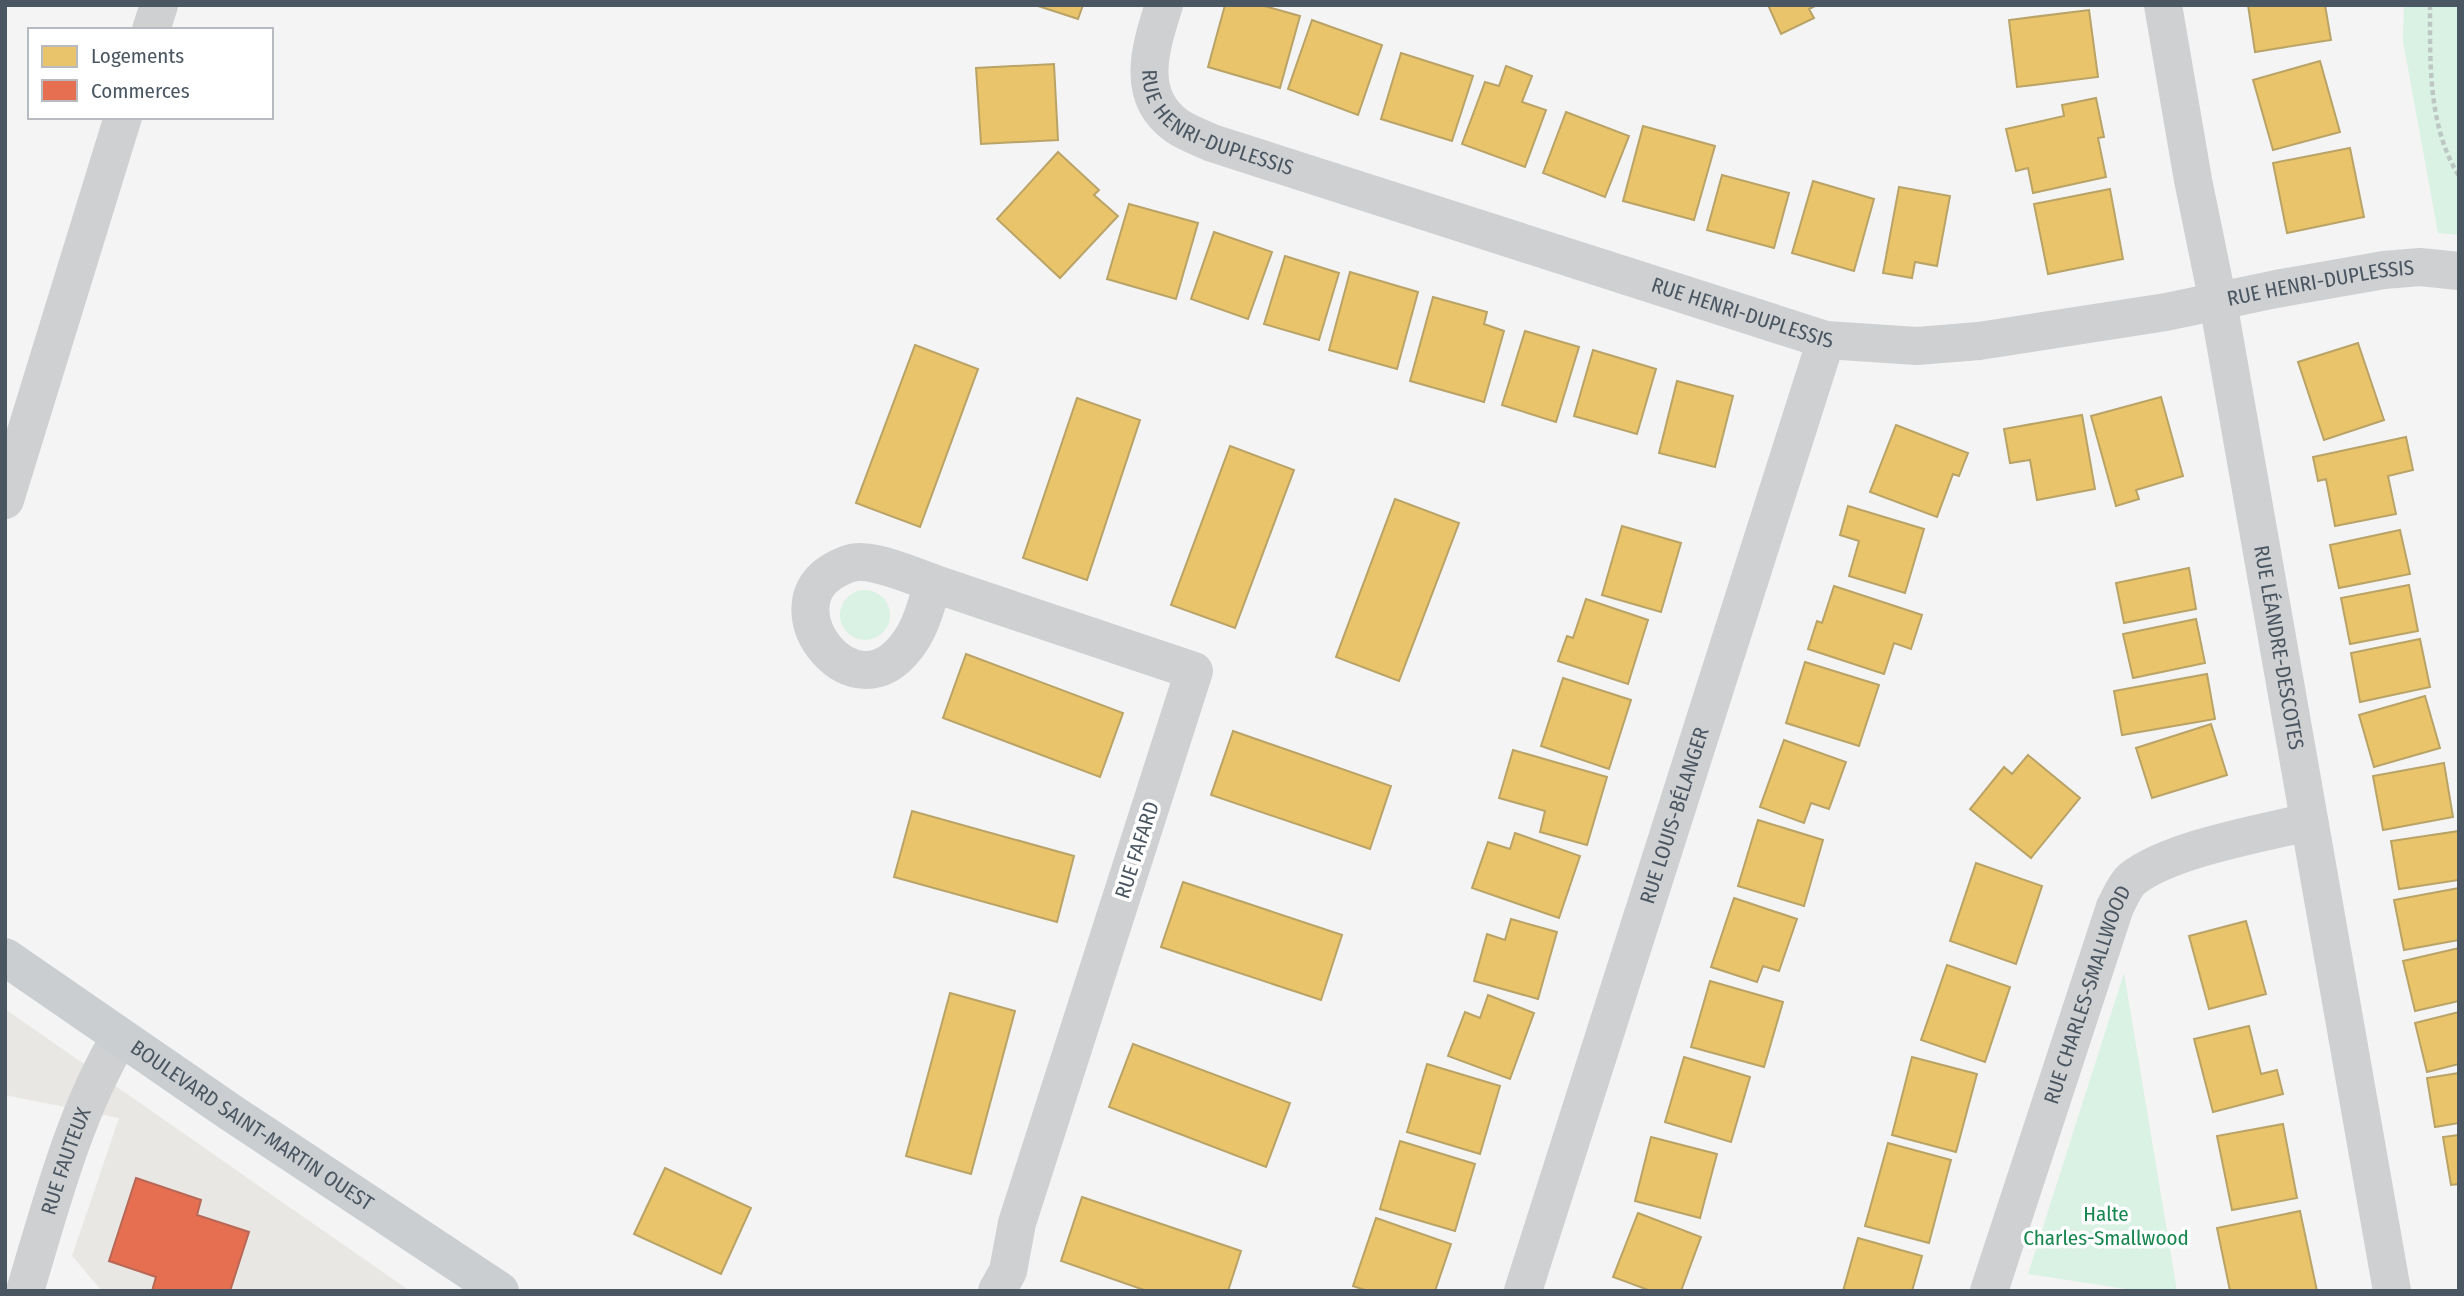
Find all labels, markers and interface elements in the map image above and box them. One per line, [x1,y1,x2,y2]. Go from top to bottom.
legend [28,28,273,119]
text: Logements [91,43,184,69]
street label: RUE HENRI-DUPLESSIS [1136,69,1297,181]
text: Commerces [91,78,190,104]
street label: RUE HENRI-DUPLESSIS [2225,255,2415,312]
street label: RUE HENRI-DUPLESSIS [1648,272,1834,353]
street label: RUE LÉANDRE-DESCOTES [2248,543,2310,752]
street label: RUE LOUIS-BÉLANGER [1634,723,1715,907]
street label: RUE FAFARD [1109,798,1165,902]
street label: RUE CHARLES-SMALLWOOD [2038,881,2137,1107]
street label: BOULEVARD SAINT-MARTIN OUEST [126,1034,379,1217]
street label: RUE FAUTEUX [35,1103,97,1218]
park label: Halte Charles-Smallwood [2023,1201,2189,1251]

